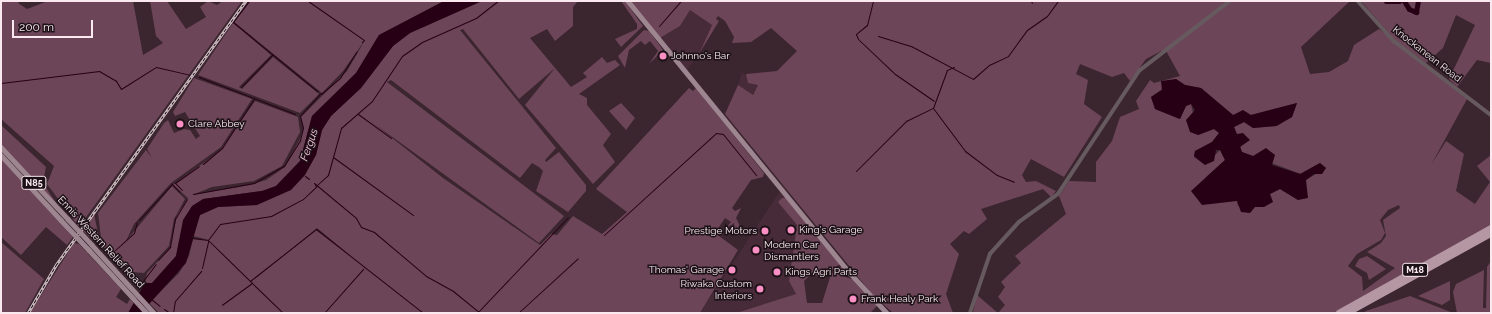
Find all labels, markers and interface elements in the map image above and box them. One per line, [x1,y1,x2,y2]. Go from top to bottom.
scale bar [14,12,95,38]
text: 200 m [19,20,54,34]
street label: Knockanean Road [1390,23,1464,85]
place label: Johnno's Bar [671,50,730,62]
marker: Johnno's Bar [658,51,668,61]
place label: Clare Abbey [188,118,245,130]
marker: Clare Abbey [175,119,185,129]
water label: Fergus [298,127,322,163]
road number: N85 [21,176,47,190]
street label: Ennis Western Relief Road [55,193,147,291]
place label: King's Garage [799,224,862,236]
place label: Prestige Motors [684,225,757,237]
marker: King's Garage [786,225,796,235]
marker: Prestige Motors [760,226,770,236]
place label: Modern Car Dismantlers [764,238,819,262]
marker: Modern Car Dismantlers [751,245,761,255]
road number: M18 [1402,263,1428,277]
place label: Thomas' Garage [649,264,724,276]
marker: Thomas' Garage [727,265,737,275]
place label: Kings Agri Parts [785,266,857,278]
marker: Kings Agri Parts [772,267,782,277]
place label: Riwaka Custom Interiors [681,277,752,300]
marker: Riwaka Custom Interiors [755,284,765,294]
place label: Frank Healy Park [861,293,939,305]
marker: Frank Healy Park [848,294,858,304]

